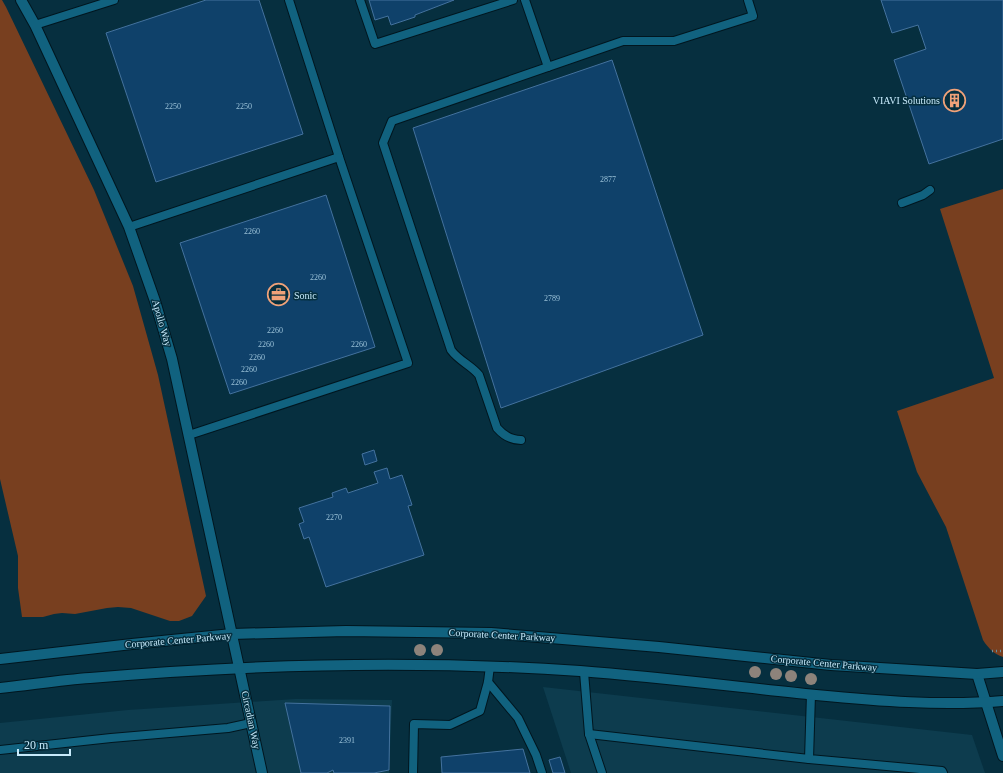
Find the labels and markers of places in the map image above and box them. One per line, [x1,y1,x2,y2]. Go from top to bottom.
building icon: VIAVI Solutions [942,87,968,113]
place label: VIAVI Solutions [873,95,940,106]
office icon: Sonic [265,282,291,308]
place label: Sonic [294,290,317,301]

